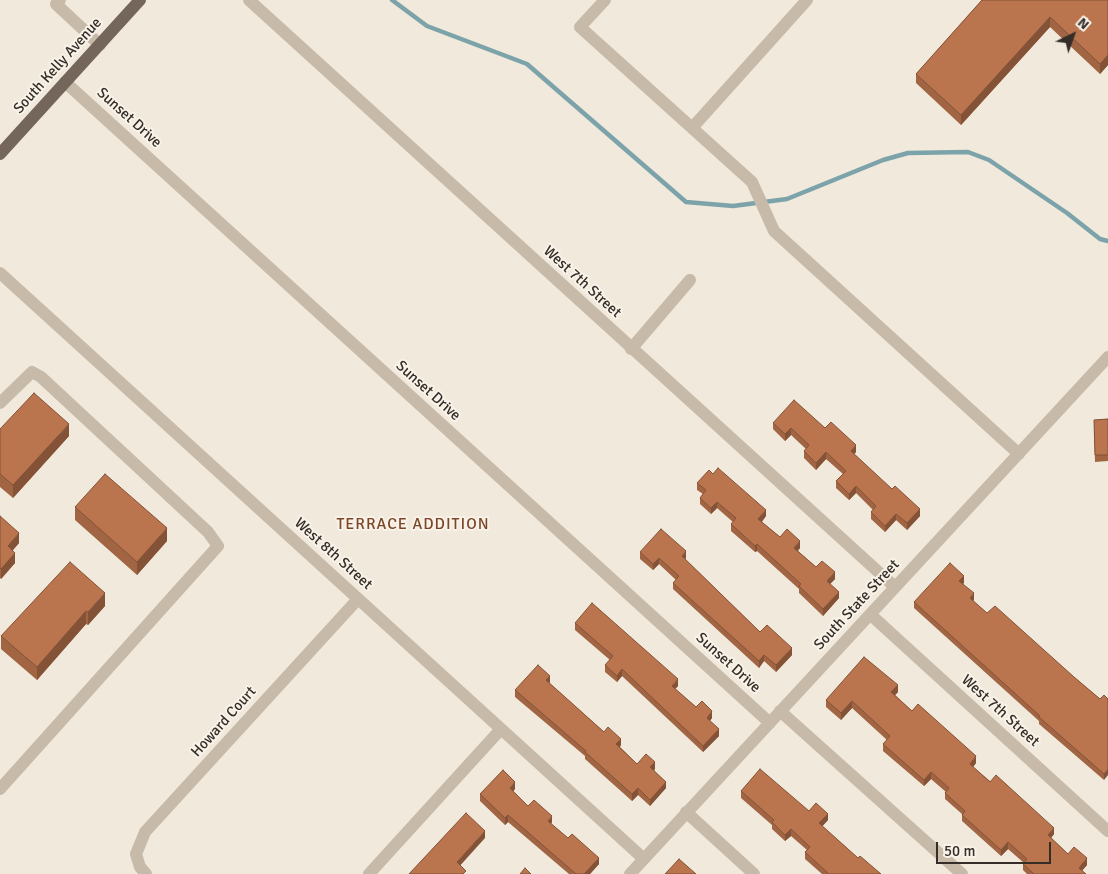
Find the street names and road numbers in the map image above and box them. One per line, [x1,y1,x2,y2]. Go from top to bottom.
street label: South Kelly Avenue [10,14,106,118]
street label: Sunset Drive [93,84,165,152]
street label: West 7th Street [539,242,625,322]
street label: Sunset Drive [392,357,464,425]
street label: West 8th Street [290,514,376,594]
street label: South State Street [810,556,904,654]
street label: Sunset Drive [692,629,764,697]
street label: West 7th Street [957,671,1043,751]
street label: Howard Court [188,683,260,761]

